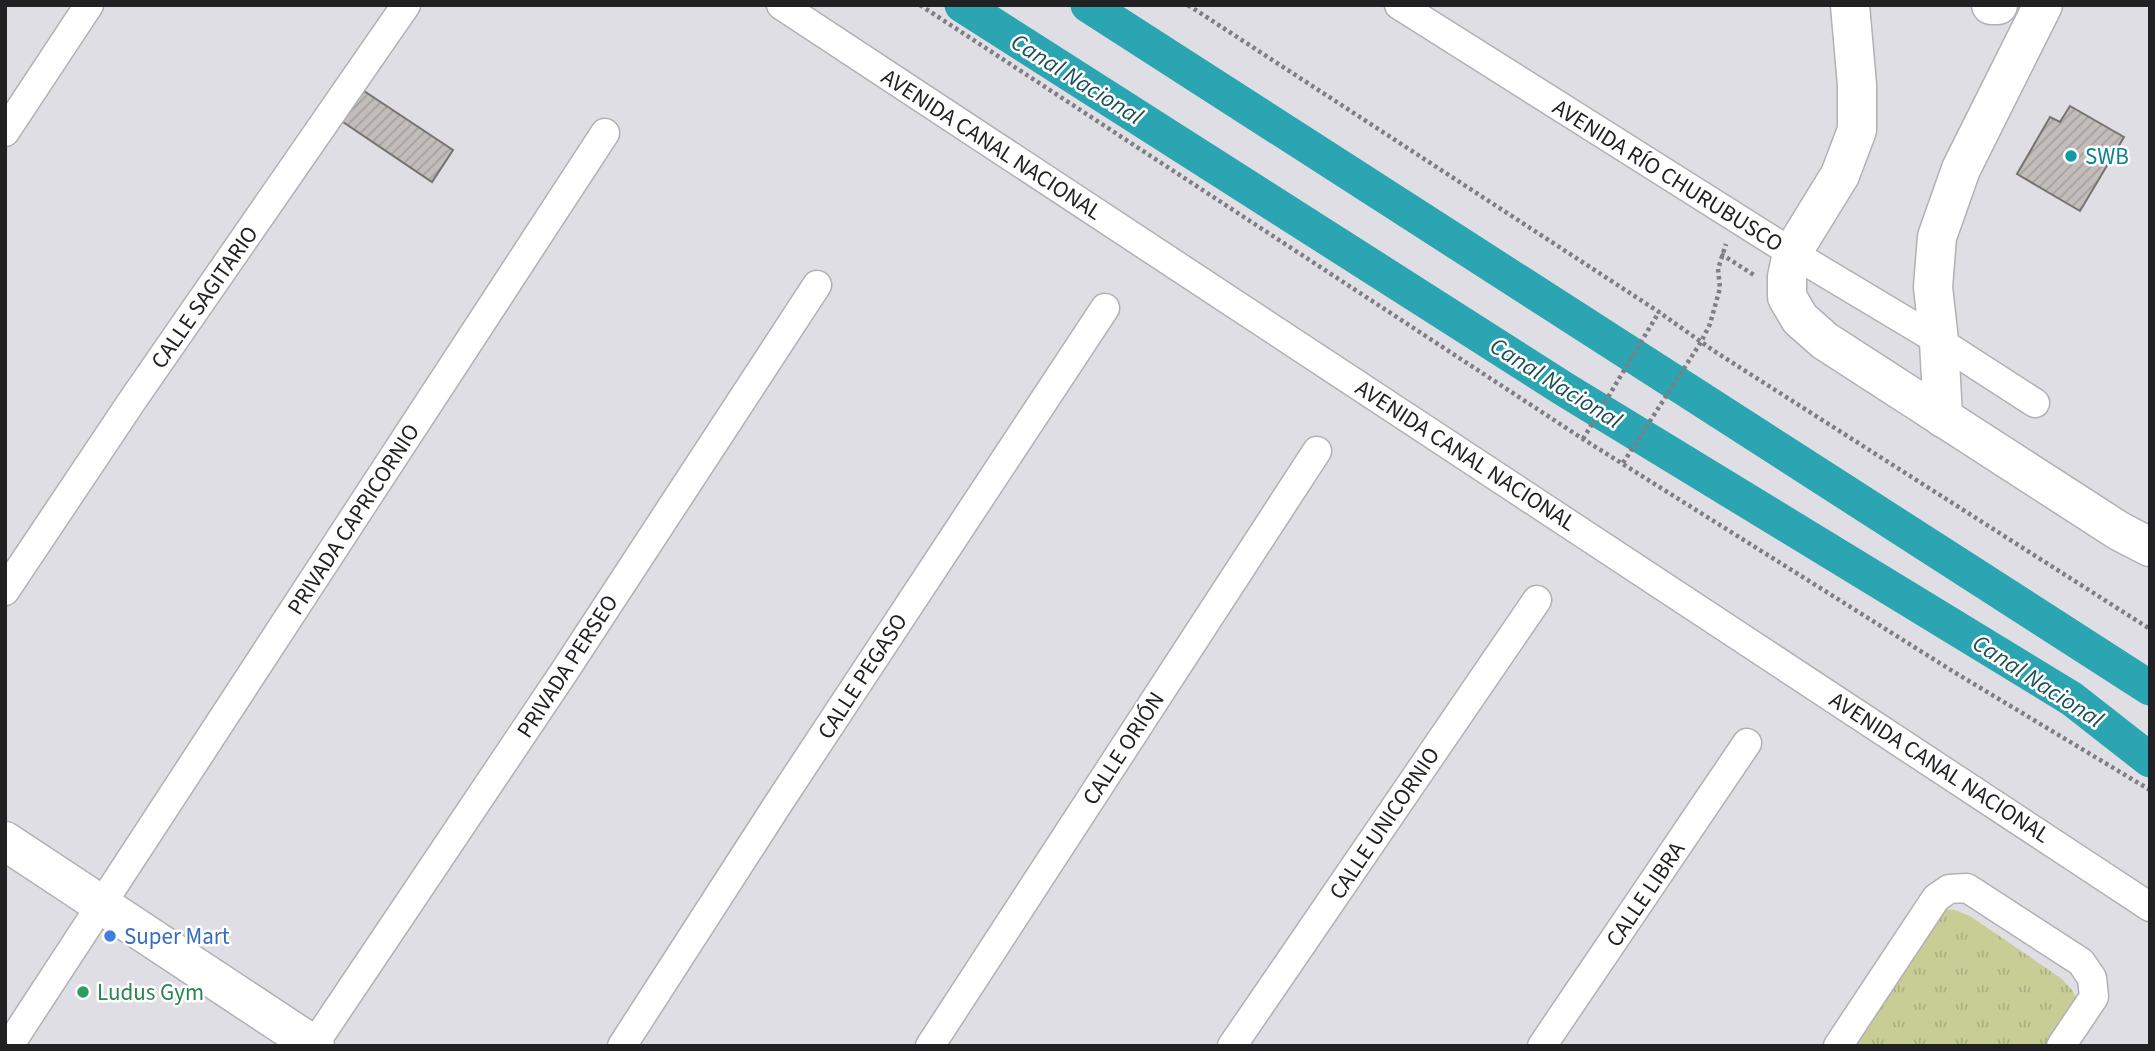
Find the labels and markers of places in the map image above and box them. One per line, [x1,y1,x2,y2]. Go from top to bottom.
place label: SWB [2085,140,2129,173]
marker: SWB [2063,148,2079,164]
place label: Super Mart [124,920,230,953]
marker: Super Mart [102,928,118,944]
place label: Ludus Gym [97,976,204,1009]
marker: Ludus Gym [75,984,91,1000]

